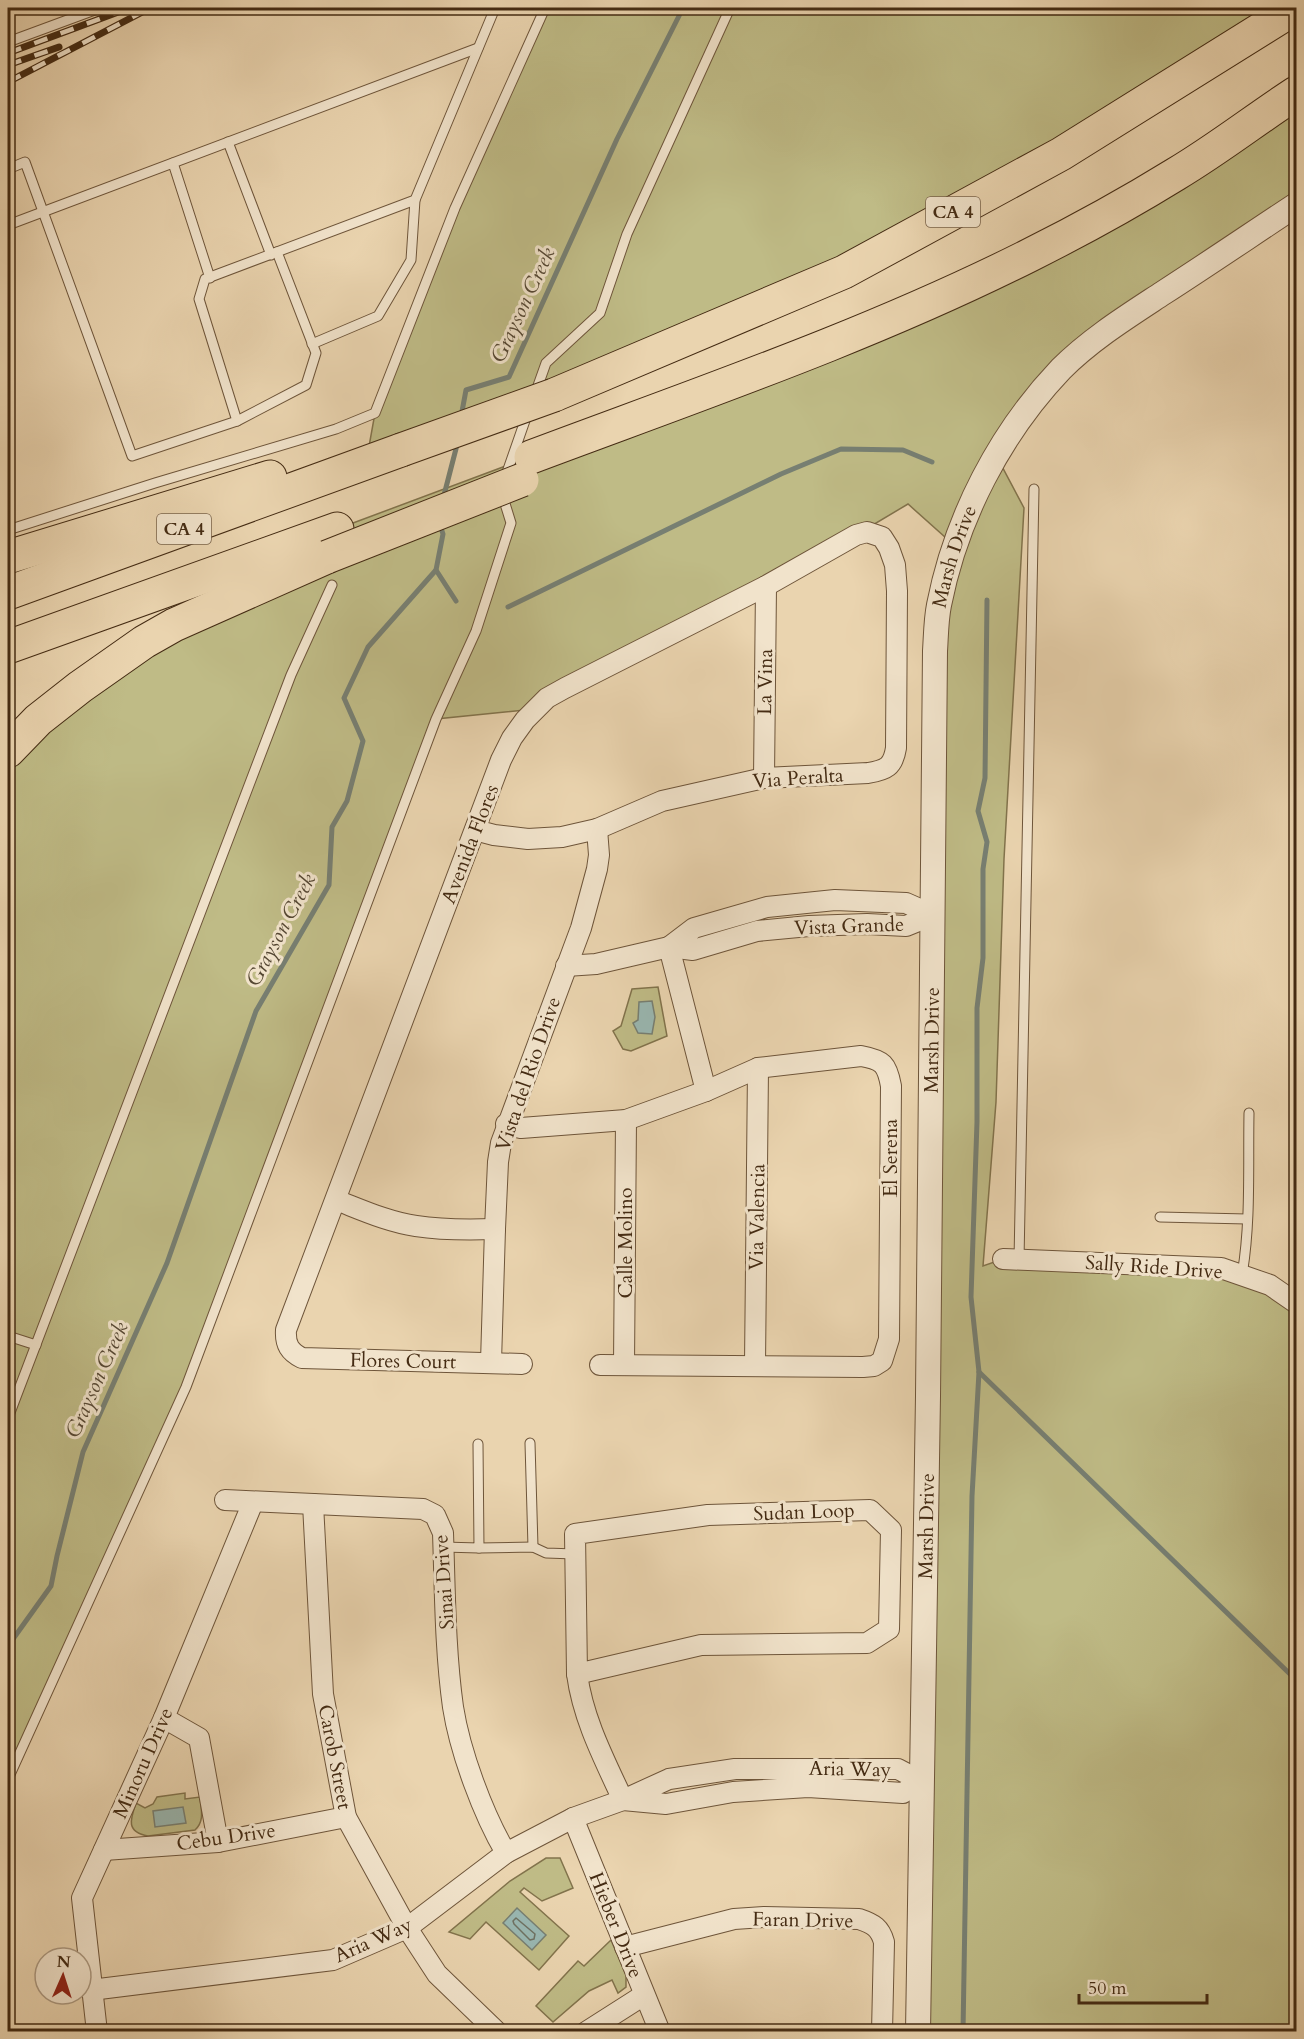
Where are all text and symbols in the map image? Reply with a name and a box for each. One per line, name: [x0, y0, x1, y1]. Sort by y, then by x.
road number: CA 4: [926, 197, 980, 227]
water label: Grayson Creek: [484, 242, 563, 367]
street label: Marsh Drive: [925, 501, 983, 610]
road number: CA 4: [157, 514, 211, 544]
street label: La Vina: [751, 648, 779, 715]
street label: Via Peralta: [752, 761, 845, 795]
street label: Avenida Flores: [435, 781, 505, 907]
water label: Grayson Creek: [239, 868, 323, 992]
street label: Vista Grande: [793, 911, 905, 941]
street label: Marsh Drive: [917, 987, 945, 1093]
street label: Vista del Rio Drive: [489, 993, 567, 1155]
street label: El Serena: [877, 1119, 904, 1197]
street label: Via Valencia: [743, 1163, 771, 1271]
street label: Calle Molino: [612, 1187, 639, 1299]
street label: Sally Ride Drive: [1084, 1249, 1224, 1285]
water label: Grayson Creek: [59, 1317, 136, 1443]
street label: Flores Court: [350, 1347, 457, 1375]
street label: Marsh Drive: [912, 1473, 940, 1579]
street label: Sudan Loop: [753, 1497, 855, 1527]
street label: Sinai Drive: [427, 1534, 461, 1630]
street label: Carob Street: [312, 1702, 359, 1812]
street label: Minoru Drive: [107, 1703, 179, 1823]
street label: Aria Way: [809, 1755, 892, 1783]
street label: Cebu Drive: [175, 1817, 277, 1857]
street label: Hieber Drive: [582, 1868, 650, 1982]
street label: Faran Drive: [752, 1906, 854, 1934]
street label: Aria Way: [330, 1911, 417, 1969]
north arrow: [33, 1946, 93, 2006]
text: N: [56, 1951, 71, 1973]
scale bar: [1079, 1967, 1206, 2005]
text: 50 m: [1088, 1976, 1127, 2001]

